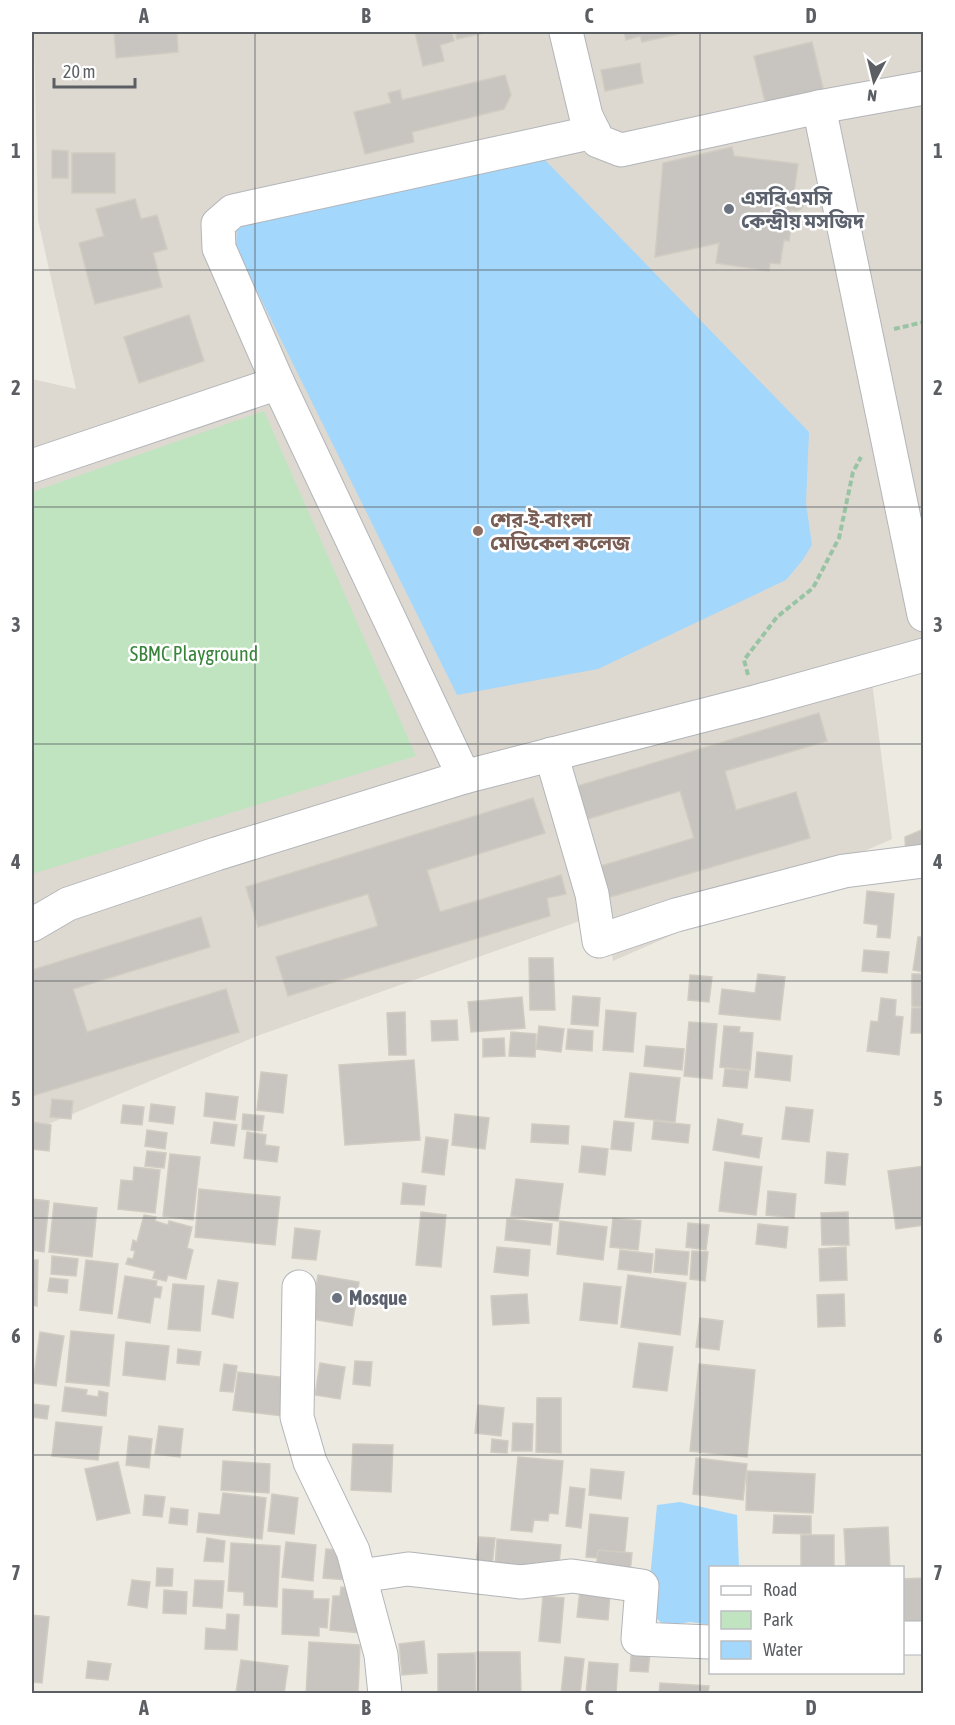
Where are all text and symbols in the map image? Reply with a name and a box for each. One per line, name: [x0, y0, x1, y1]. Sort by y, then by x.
text: A: [138, 4, 149, 27]
text: B: [361, 4, 371, 27]
text: C: [585, 4, 594, 27]
text: D: [805, 4, 817, 27]
scale bar: [54, 51, 135, 89]
north arrow: [844, 51, 904, 111]
text: 20 m: [63, 61, 95, 82]
text: N: [866, 86, 878, 105]
text: 1: [11, 139, 21, 162]
text: 1: [933, 139, 943, 162]
place label: এসবিএমসি কেন্দ্রীয় মসজিদ: [741, 186, 865, 232]
marker: এসবিএমসি কেন্দ্রীয় মসজিদ: [722, 202, 736, 216]
text: 2: [11, 376, 21, 399]
text: 2: [933, 376, 943, 399]
place label: শের-ই-বাংলা মেডিকেল কলেজ: [490, 508, 631, 554]
marker: শের-ই-বাংলা মেডিকেল কলেজ: [471, 524, 485, 538]
text: 3: [11, 613, 21, 636]
text: 3: [933, 613, 943, 636]
park label: SBMC Playground: [130, 642, 258, 665]
text: 4: [10, 850, 21, 873]
text: 4: [932, 850, 943, 873]
text: 5: [11, 1087, 21, 1110]
text: 5: [933, 1087, 943, 1110]
place label: Mosque: [349, 1286, 407, 1309]
marker: Mosque: [330, 1291, 344, 1305]
text: 6: [11, 1324, 21, 1347]
text: 6: [933, 1324, 943, 1347]
text: 7: [11, 1561, 21, 1584]
text: 7: [933, 1561, 943, 1584]
legend: [709, 1566, 904, 1674]
text: Road: [763, 1579, 797, 1600]
text: Park: [763, 1609, 793, 1630]
text: Water: [763, 1639, 803, 1660]
text: A: [138, 1696, 149, 1719]
text: B: [361, 1696, 371, 1719]
text: C: [585, 1696, 594, 1719]
text: D: [805, 1696, 817, 1719]

